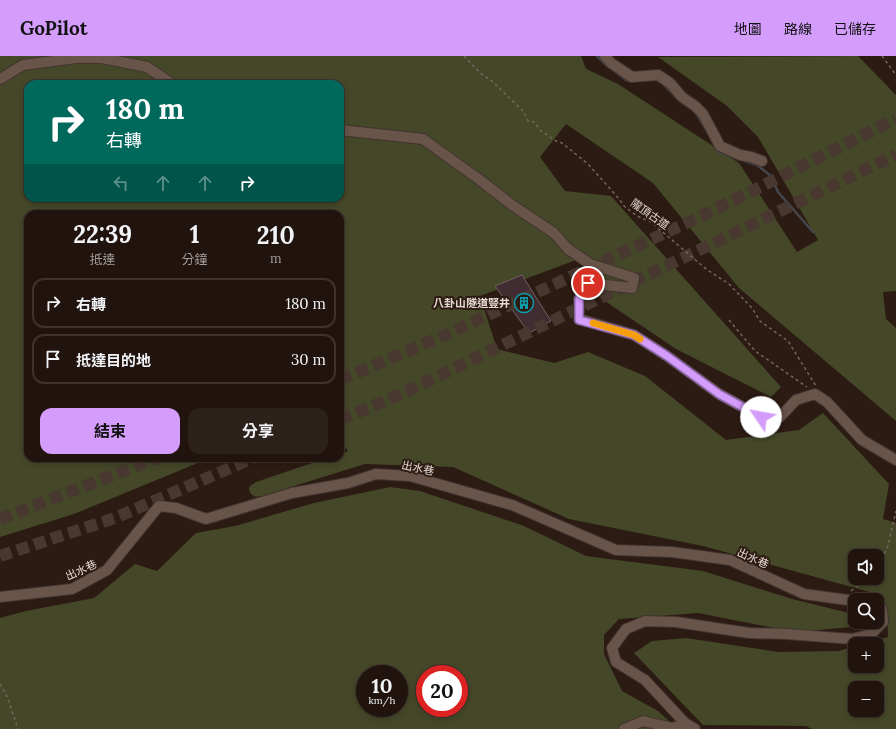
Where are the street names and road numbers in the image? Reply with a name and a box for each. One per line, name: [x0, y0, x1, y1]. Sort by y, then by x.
street label: 隴頂古道: [628, 196, 672, 232]
street label: 出水巷: [400, 458, 436, 478]
street label: 出水巷: [735, 545, 771, 571]
street label: 出水巷: [63, 557, 99, 583]

